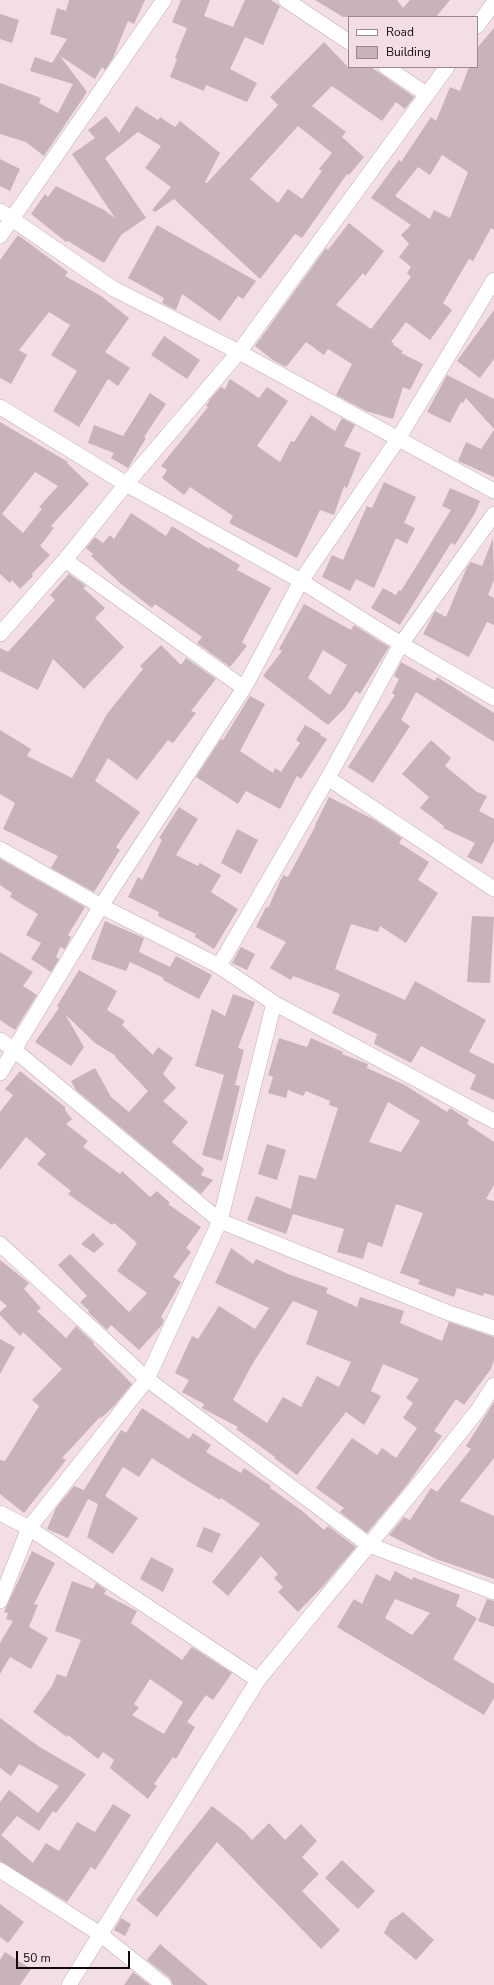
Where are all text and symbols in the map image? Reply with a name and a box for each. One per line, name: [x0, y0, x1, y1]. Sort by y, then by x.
legend: [348, 16, 478, 68]
text: Road: [386, 24, 414, 40]
text: Building: [386, 44, 431, 60]
scale bar: [18, 1943, 132, 1969]
text: 50 m: [23, 1950, 51, 1966]

